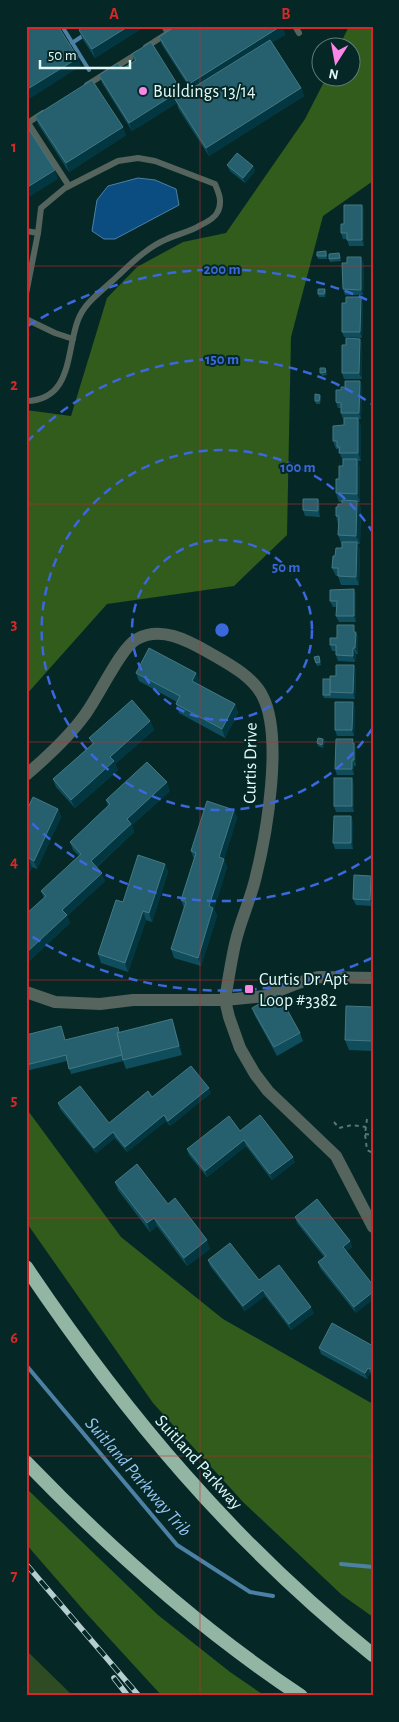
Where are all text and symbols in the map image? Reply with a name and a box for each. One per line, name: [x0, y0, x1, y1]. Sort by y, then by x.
text: A: [109, 6, 119, 22]
text: B: [281, 6, 291, 22]
scale bar: [40, 38, 130, 70]
north arrow: [312, 38, 362, 88]
text: 50 m: [48, 48, 77, 63]
text: N: [328, 66, 340, 82]
place label: Buildings 13/14: [153, 83, 256, 101]
marker: Buildings 13/14: [137, 85, 149, 97]
text: 1: [11, 139, 17, 155]
text: 200 m: [203, 262, 241, 277]
text: 150 m: [205, 352, 239, 367]
text: 2: [10, 377, 18, 393]
text: 100 m: [280, 460, 316, 475]
text: 50 m: [272, 560, 300, 575]
text: 3: [11, 616, 18, 632]
centre of rings: [213, 621, 231, 639]
street label: Curtis Drive: [241, 722, 261, 804]
text: 4: [10, 854, 18, 870]
place label: Curtis Dr Apt Loop #3382: [259, 971, 348, 1010]
marker: Curtis Dr Apt Loop #3382: [243, 983, 255, 995]
text: 5: [11, 1092, 18, 1108]
text: 6: [10, 1330, 18, 1346]
street label: Suitland Parkway: [151, 1412, 246, 1514]
water label: Suitland Parkway Trib: [81, 1414, 194, 1540]
text: 7: [11, 1568, 18, 1584]

